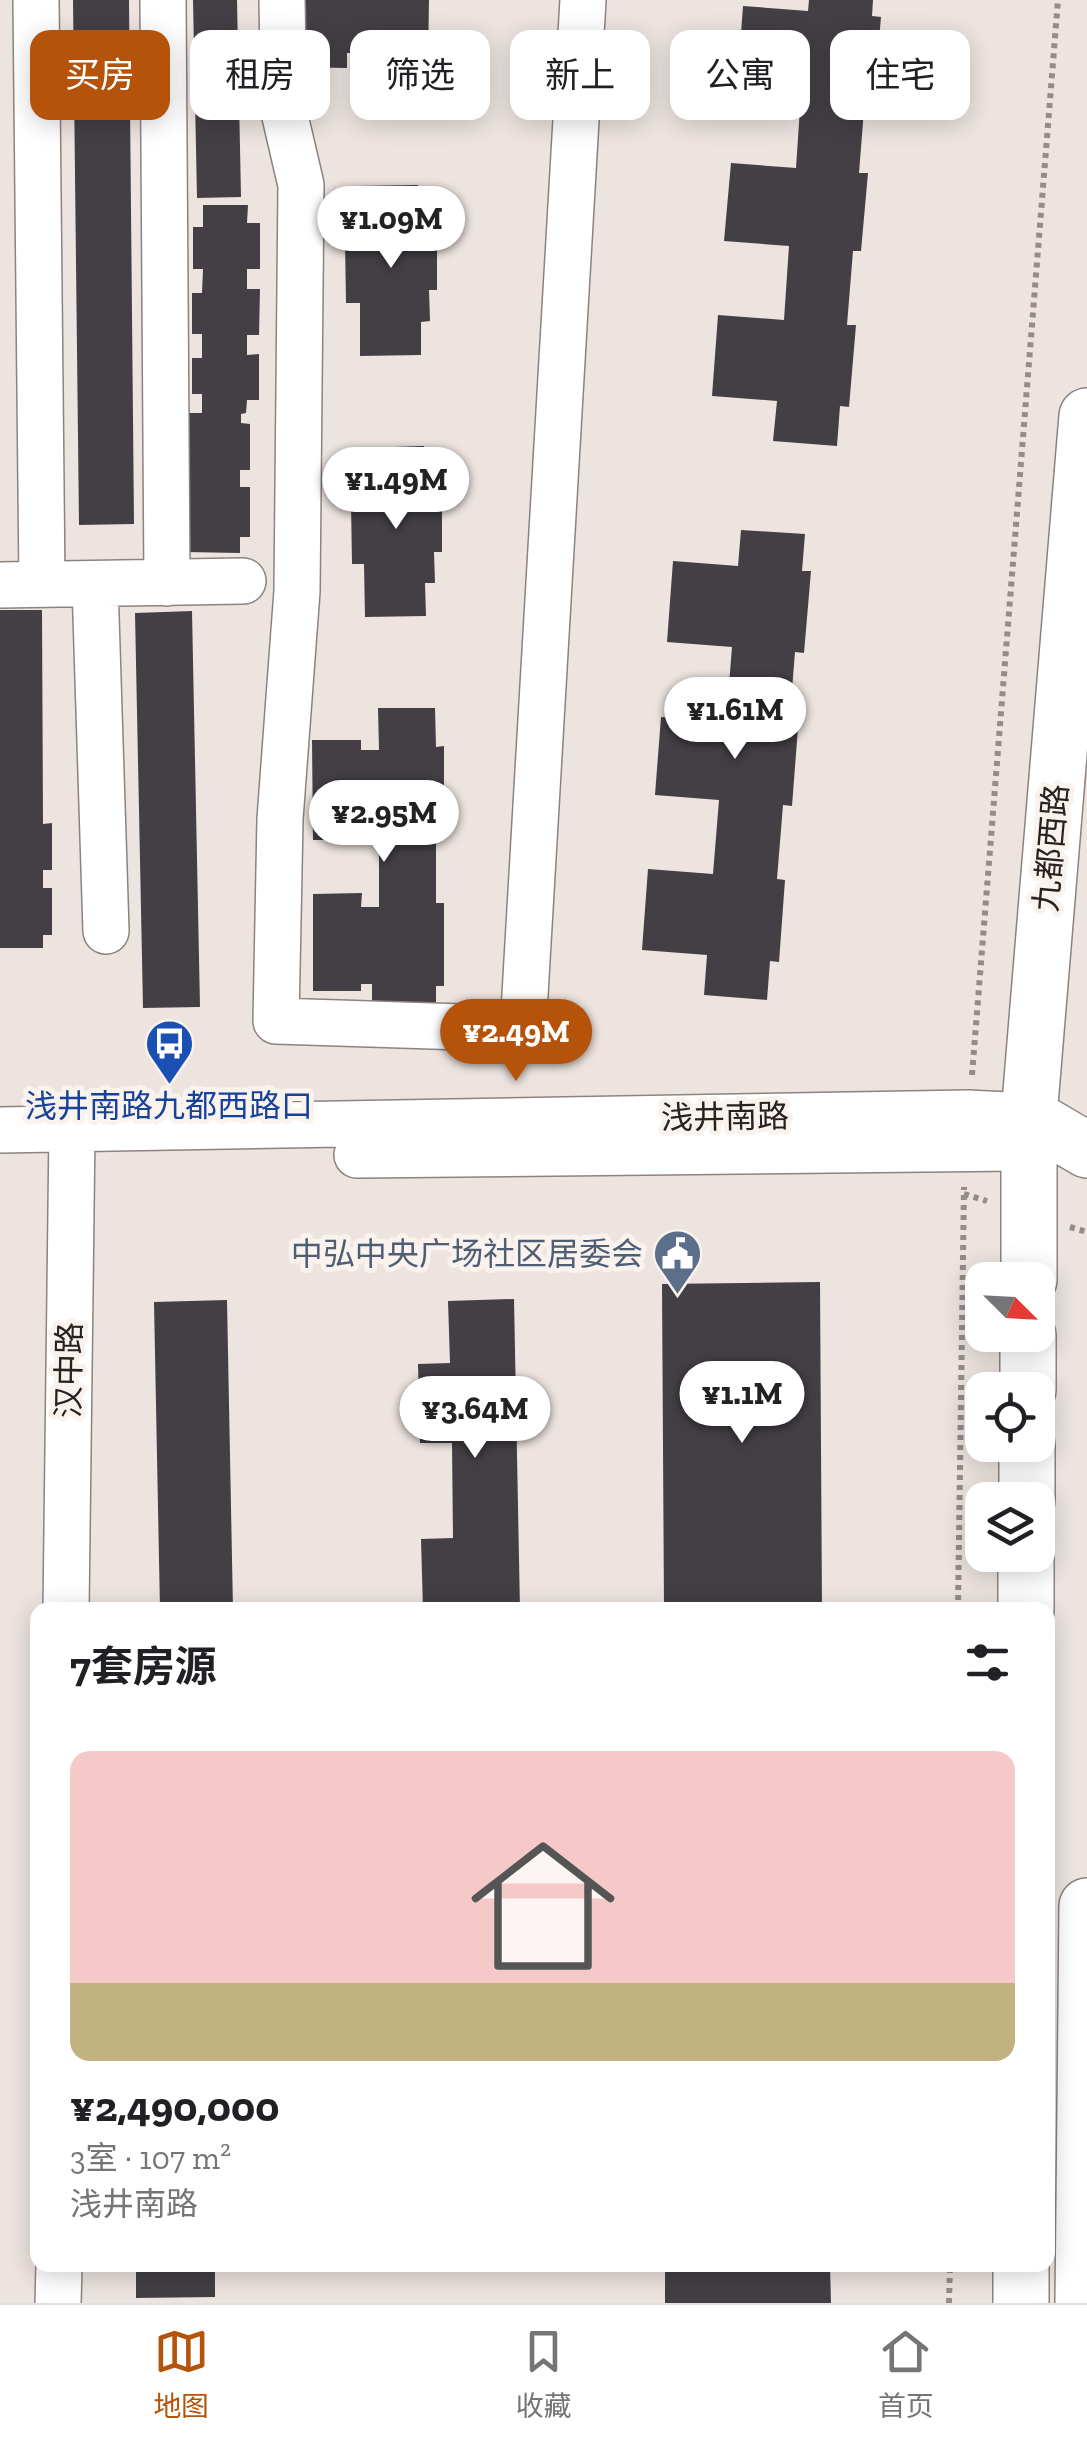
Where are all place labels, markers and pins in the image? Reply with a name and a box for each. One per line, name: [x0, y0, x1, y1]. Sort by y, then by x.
pin: ¥1.09M: [310, 186, 472, 271]
pin: ¥1.49M: [315, 447, 477, 532]
pin: ¥1.61M: [654, 677, 816, 762]
pin: ¥2.95M: [303, 780, 465, 865]
pin: ¥2.49M: [435, 999, 597, 1084]
bus stop icon: 浅井南路九都西路口: [143, 1018, 195, 1086]
place label: 浅井南路九都西路口: [25, 1087, 313, 1125]
public building icon: 中弘中央广场社区居委会: [652, 1228, 704, 1296]
place label: 中弘中央广场社区居委会: [291, 1235, 643, 1273]
pin: ¥1.1M: [672, 1361, 812, 1446]
pin: ¥3.64M: [394, 1376, 556, 1461]

